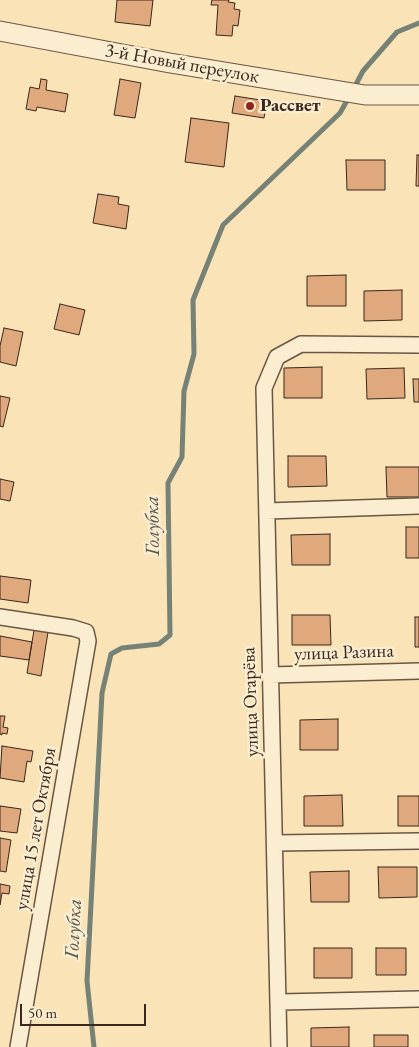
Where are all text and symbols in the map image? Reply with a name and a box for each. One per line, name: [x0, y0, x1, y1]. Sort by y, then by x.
street label: 3-й Новый переулок: [103, 39, 261, 89]
place label: Рассвет: [260, 95, 321, 117]
marker: Рассвет: [244, 100, 256, 112]
water label: Голубка: [140, 496, 166, 556]
street label: улица Разина: [294, 640, 394, 666]
street label: улица Огарёва: [238, 647, 264, 757]
street label: улица 15 лет Октября: [10, 746, 62, 912]
water label: Голубка: [60, 898, 88, 960]
scale bar: [22, 994, 149, 1026]
text: 50 m: [28, 1003, 57, 1022]

